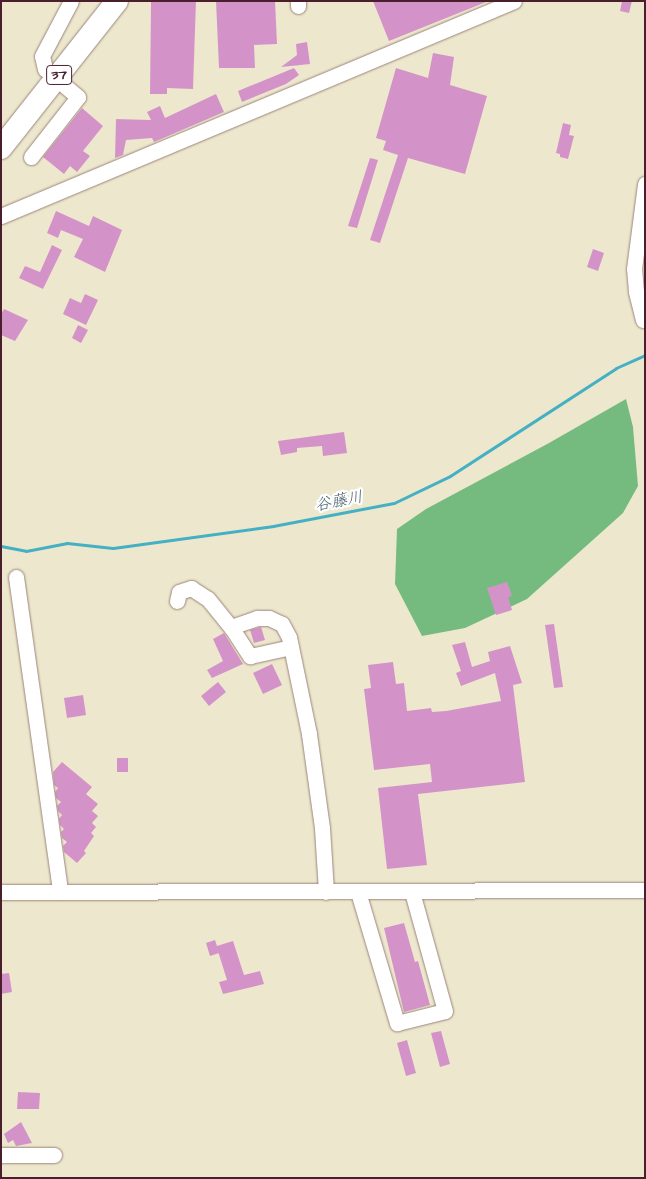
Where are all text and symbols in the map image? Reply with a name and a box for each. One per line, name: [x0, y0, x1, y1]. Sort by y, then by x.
road number: 37: [45, 64, 73, 86]
water label: 谷藤川: [314, 487, 364, 515]

